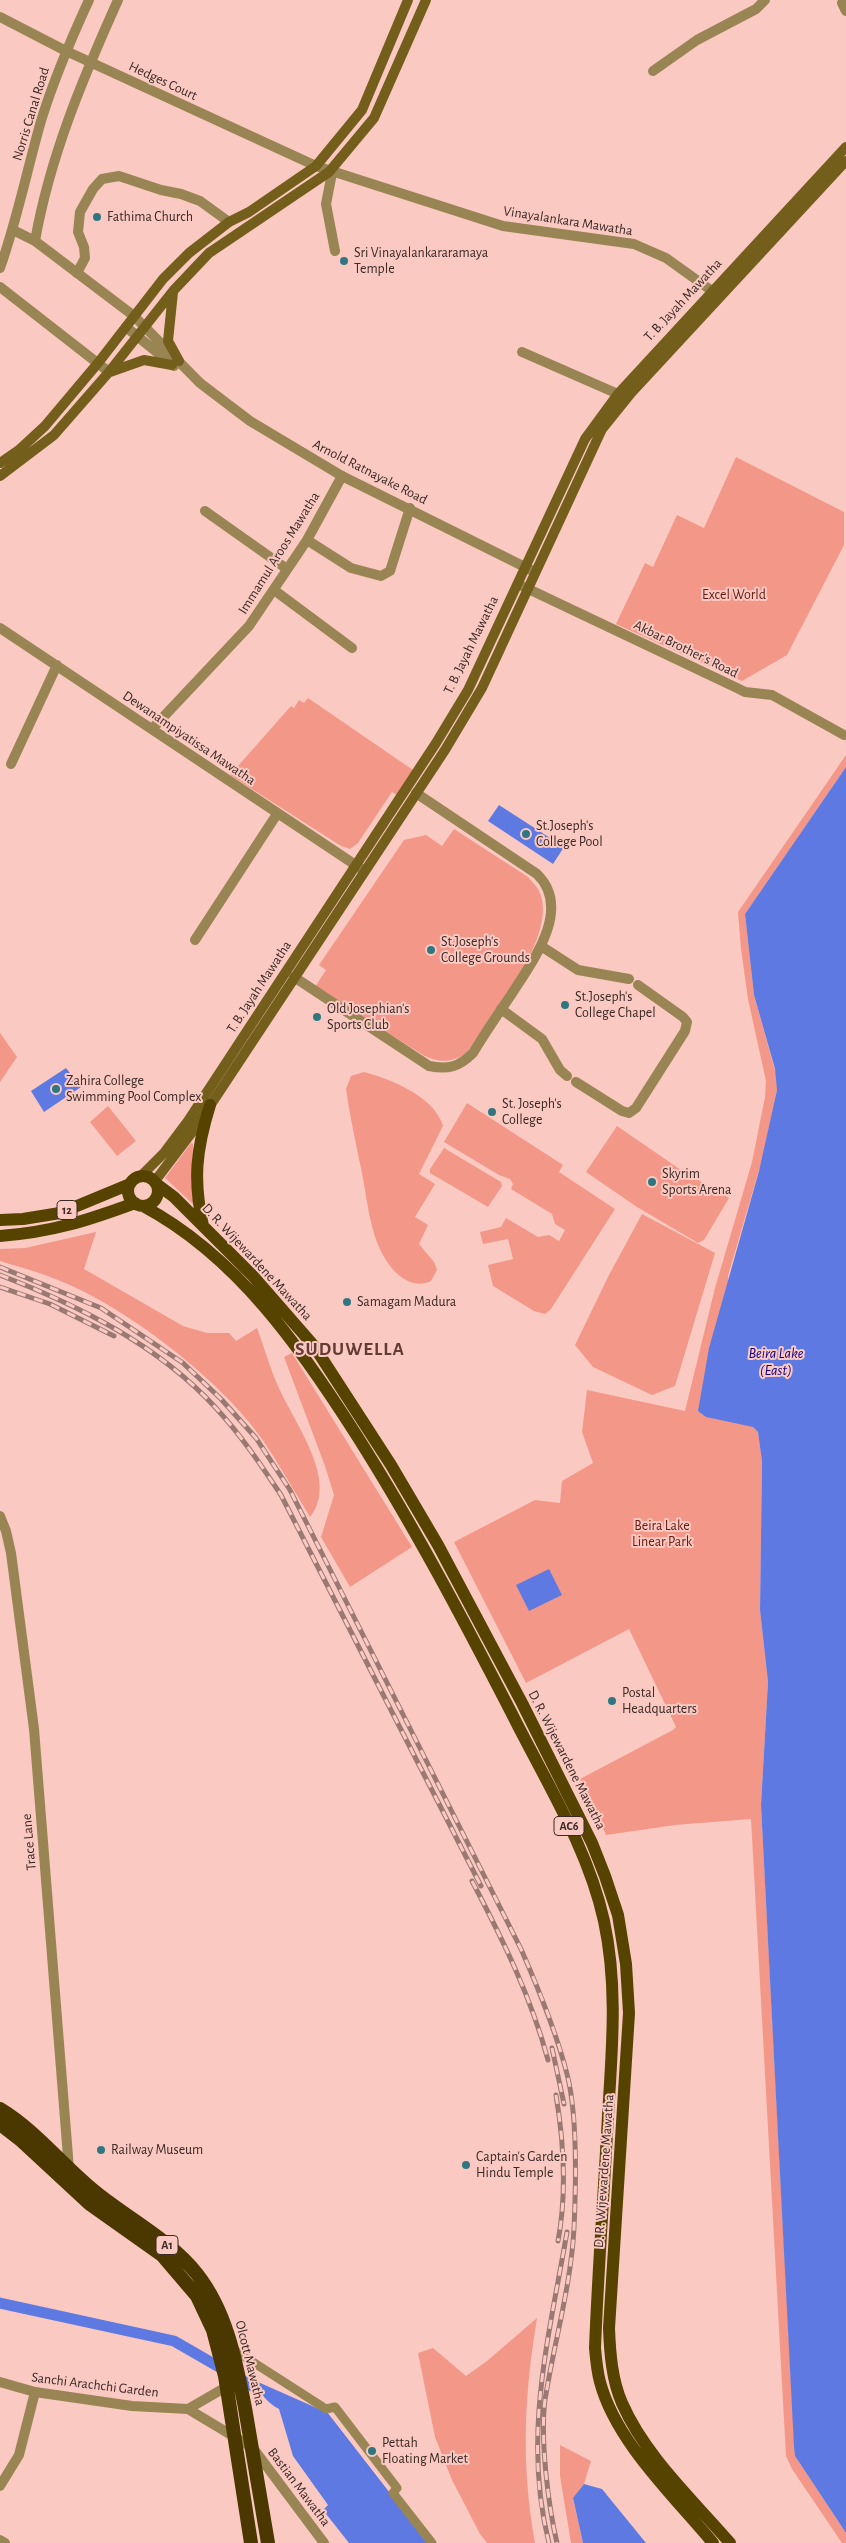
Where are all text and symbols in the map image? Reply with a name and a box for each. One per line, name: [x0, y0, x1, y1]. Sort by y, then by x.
street label: Hedges Court: [126, 58, 200, 104]
street label: Norris Canal Road: [9, 65, 53, 163]
street label: Vinayalankara Mawatha: [502, 202, 634, 240]
place label: Fathima Church: [107, 209, 193, 225]
marker: Fathima Church: [91, 211, 103, 223]
place label: Sri Vinayalankararamaya Temple: [354, 245, 488, 278]
marker: Sri Vinayalankararamaya Temple: [338, 255, 350, 267]
street label: T. B. Jayah Mawatha: [640, 255, 726, 345]
street label: Arnold Ratnayake Road: [310, 436, 430, 508]
street label: Immamul Aroos Mawatha: [234, 489, 324, 617]
park label: Excel World: [702, 587, 766, 603]
street label: T. B. Jayah Mawatha: [440, 593, 502, 697]
street label: Akbar Brother's Road: [631, 616, 741, 682]
street label: Dewanampiyatissa Mawatha: [119, 687, 259, 789]
place label: St.Joseph's College Pool: [536, 818, 603, 850]
marker: St.Joseph's College Pool: [520, 828, 532, 840]
place label: St.Joseph's College Grounds: [441, 934, 530, 966]
street label: T. B. Jayah Mawatha: [223, 938, 295, 1036]
marker: St.Joseph's College Grounds: [425, 944, 437, 956]
place label: St.Joseph's College Chapel: [575, 989, 656, 1022]
marker: St.Joseph's College Chapel: [559, 999, 571, 1011]
place label: Old Josephian's Sports Club: [327, 1001, 409, 1034]
marker: Old Josephian's Sports Club: [311, 1011, 323, 1023]
place label: Zahira College Swimming Pool Complex: [66, 1073, 201, 1106]
marker: Zahira College Swimming Pool Complex: [50, 1083, 62, 1095]
place label: St. Joseph's College: [502, 1096, 562, 1128]
marker: St. Joseph's College: [486, 1106, 498, 1118]
place label: Skyrim Sports Arena: [662, 1166, 732, 1198]
marker: Skyrim Sports Arena: [646, 1176, 658, 1188]
road number: 12: [57, 1200, 77, 1220]
street label: D. R. Wijewardene Mawatha: [198, 1200, 316, 1324]
place label: Samagam Madura: [357, 1294, 456, 1310]
marker: Samagam Madura: [341, 1296, 353, 1308]
district label: SUDUWELLA: [294, 1338, 406, 1360]
water label: Beira Lake (East): [749, 1344, 803, 1379]
park label: Beira Lake Linear Park: [632, 1518, 692, 1550]
place label: Postal Headquarters: [622, 1685, 697, 1718]
street label: D. R. Wijewardene Mawatha: [525, 1688, 609, 1832]
marker: Postal Headquarters: [606, 1695, 618, 1707]
street label: Trace Lane: [18, 1813, 40, 1871]
road number: AC6: [554, 1816, 584, 1835]
street label: D. R. Wijewardene Mawatha: [590, 2094, 618, 2248]
place label: Railway Museum: [111, 2142, 203, 2158]
marker: Railway Museum: [95, 2144, 107, 2156]
place label: Captain's Garden Hindu Temple: [476, 2149, 567, 2182]
marker: Captain's Garden Hindu Temple: [460, 2159, 472, 2171]
road number: A1: [156, 2236, 178, 2254]
street label: Olcott Mawatha: [231, 2319, 269, 2407]
street label: Sanchi Arachchi Garden: [30, 2369, 160, 2401]
place label: Pettah Floating Market: [382, 2435, 468, 2468]
street label: Bastian Mawatha: [264, 2444, 334, 2530]
marker: Pettah Floating Market: [366, 2445, 378, 2457]

